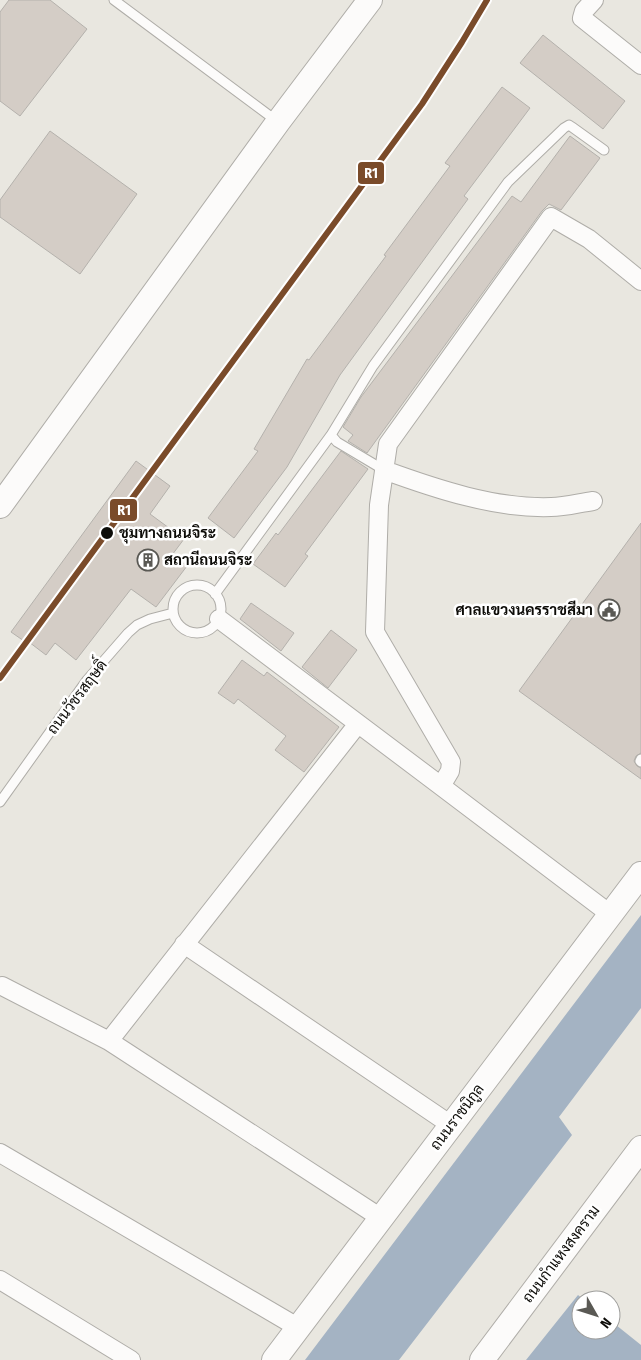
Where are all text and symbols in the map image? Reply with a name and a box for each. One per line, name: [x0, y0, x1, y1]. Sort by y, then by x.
line badge: R1: [357, 161, 385, 185]
text: R1: [364, 165, 378, 182]
line badge: R1: [109, 498, 138, 522]
text: R1: [117, 502, 131, 519]
place label: ชุมทางถนนจิระ: [119, 524, 216, 544]
marker: ชุมทางถนนจิระ: [99, 525, 115, 541]
building icon: สถานีถนนจิระ: [136, 548, 160, 572]
place label: สถานีถนนจิระ: [164, 550, 252, 569]
public building icon: ศาลแขวงนครราชสีมา: [597, 598, 621, 622]
place label: ศาลแขวงนครราชสีมา: [455, 600, 593, 619]
street label: ถนนวัชรสฤษดิ์: [38, 653, 111, 738]
street label: ถนนราชนิกูล: [426, 1080, 489, 1154]
street label: ถนนกำแหงสงคราม: [519, 1202, 603, 1306]
north arrow: [571, 1290, 621, 1340]
text: N: [596, 1314, 615, 1331]

